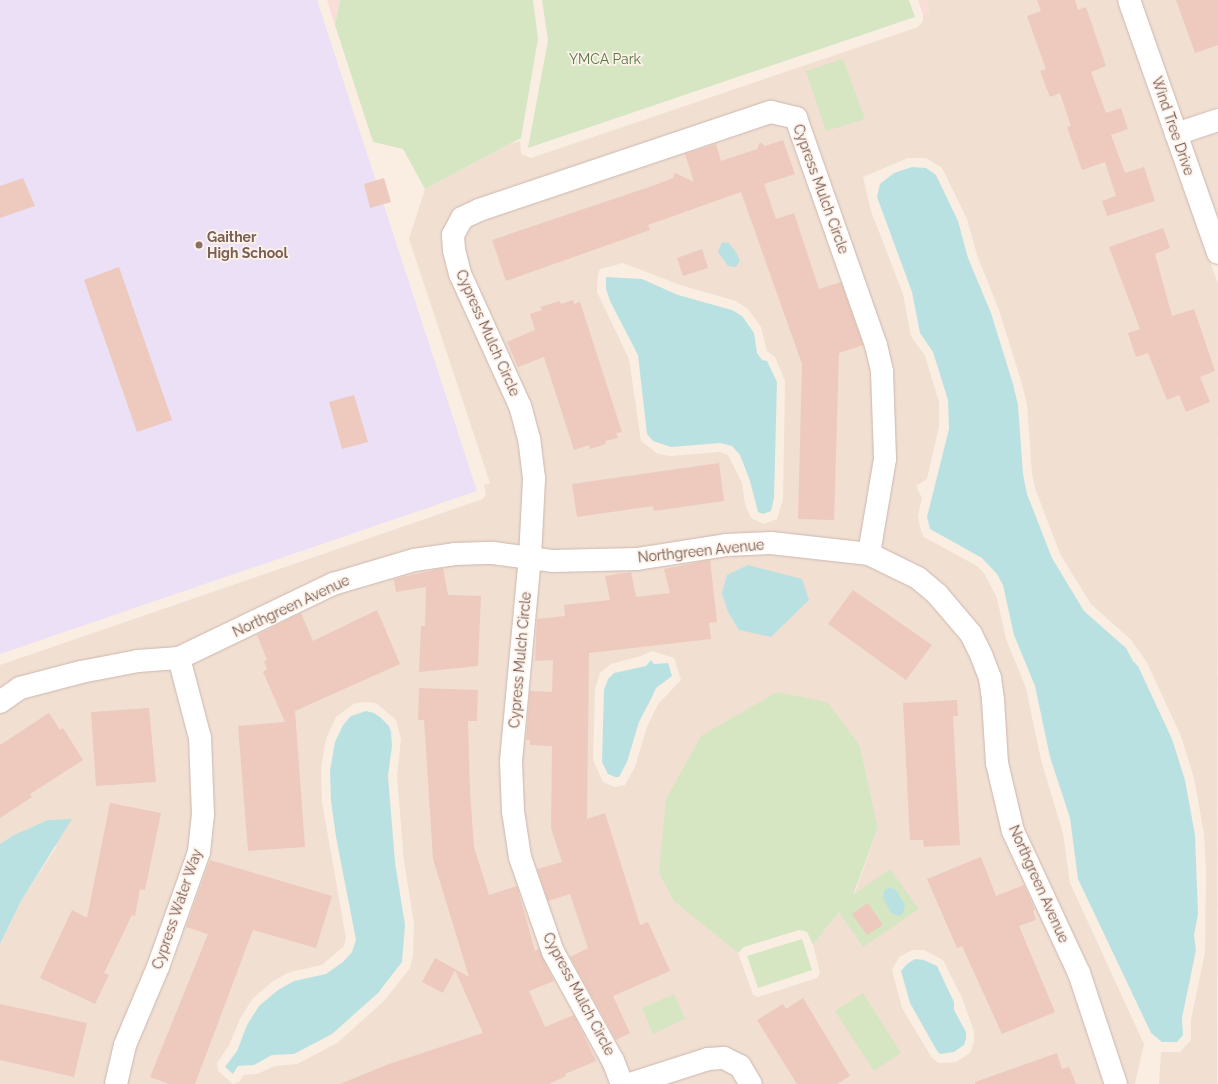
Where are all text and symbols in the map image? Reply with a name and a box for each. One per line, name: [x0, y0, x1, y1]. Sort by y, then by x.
park label: YMCA Park: [569, 51, 641, 67]
street label: Wind Tree Drive: [1148, 74, 1198, 178]
street label: Cypress Mulch Circle: [790, 122, 852, 256]
place label: Gaither High School: [207, 229, 288, 262]
marker: Gaither High School: [194, 240, 204, 250]
street label: Cypress Mulch Circle: [453, 267, 523, 399]
street label: Northgreen Avenue: [637, 536, 765, 566]
street label: Northgreen Avenue: [230, 571, 352, 641]
street label: Cypress Mulch Circle: [506, 591, 534, 729]
street label: Northgreen Avenue: [1005, 822, 1073, 946]
street label: Cypress Water Way: [148, 846, 206, 972]
street label: Cypress Mulch Circle: [539, 930, 619, 1058]

